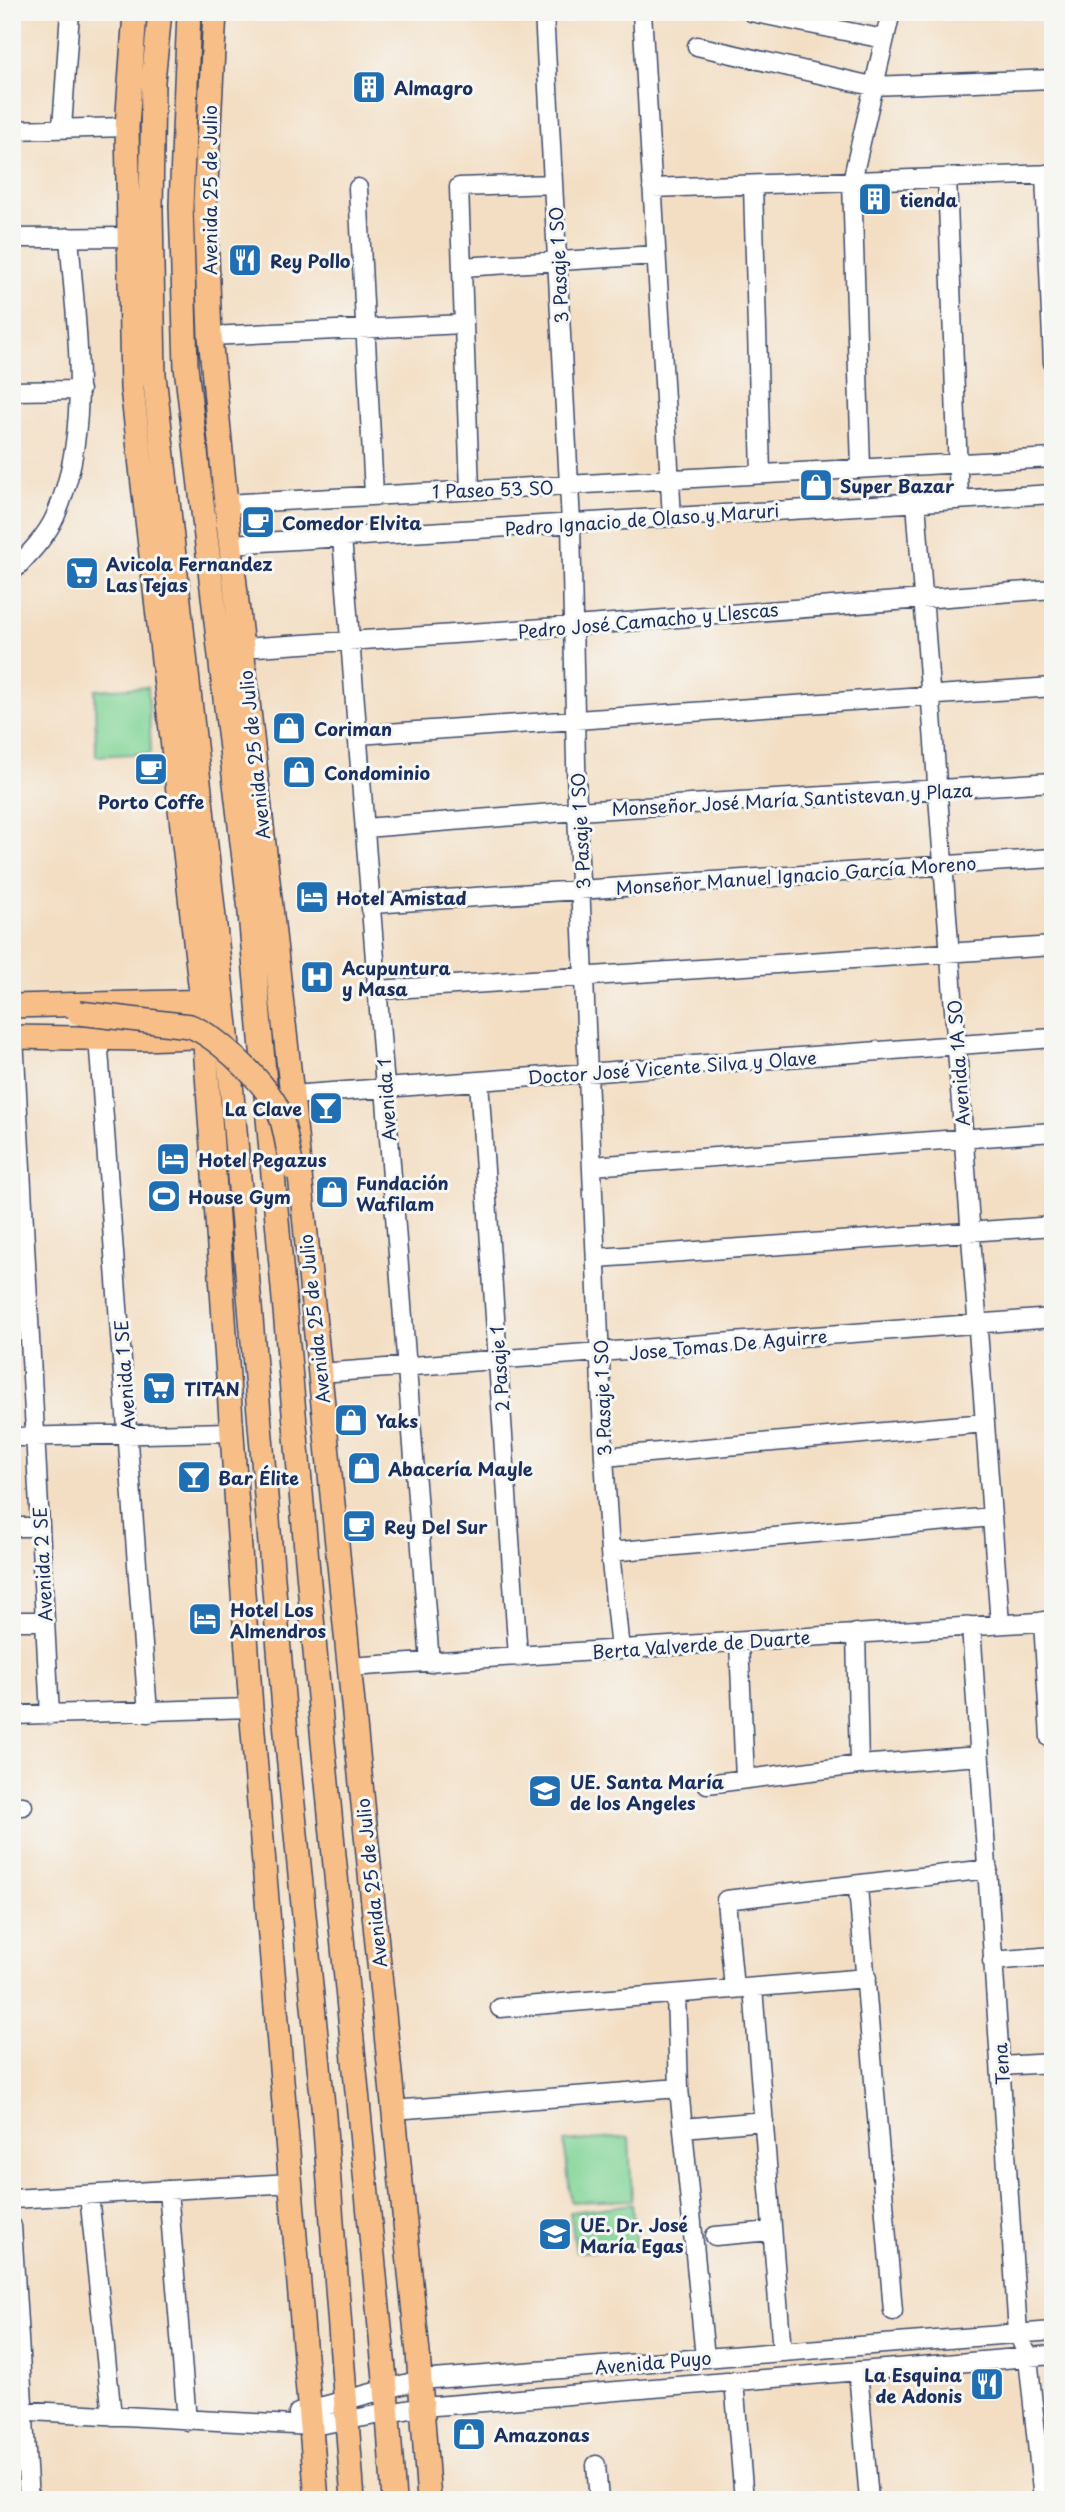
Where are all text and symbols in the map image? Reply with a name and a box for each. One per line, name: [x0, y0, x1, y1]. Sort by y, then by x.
building icon: Almagro: [350, 68, 388, 106]
place label: Almagro: [394, 74, 473, 101]
street label: Avenida 25 de Julio: [196, 105, 223, 275]
building icon: tienda: [856, 180, 894, 218]
place label: tienda: [900, 186, 958, 213]
street label: 3 Pasaje 1 SO: [541, 206, 575, 324]
restaurant icon: Rey Pollo: [226, 241, 264, 279]
place label: Rey Pollo: [270, 247, 351, 274]
shop icon: Super Bazar: [797, 466, 835, 504]
place label: Super Bazar: [840, 472, 955, 499]
street label: 1 Paseo 53 SO: [432, 473, 554, 505]
street label: Pedro Ignacio de Olaso y Maruri: [504, 496, 780, 542]
cafe icon: Comedor Elvita: [239, 503, 277, 541]
place label: Comedor Elvita: [282, 509, 422, 536]
place label: Avicola Fernandez Las Tejas: [106, 550, 273, 598]
supermarket icon: Avicola Fernandez Las Tejas: [63, 554, 101, 592]
street label: Pedro José Camacho y Llescas: [517, 595, 779, 645]
street label: Avenida 25 de Julio: [232, 669, 276, 841]
shop icon: Coriman: [270, 709, 308, 747]
place label: Coriman: [314, 715, 392, 742]
cafe icon: Porto Coffe: [132, 750, 170, 788]
shop icon: Condominio: [280, 753, 318, 791]
place label: Condominio: [324, 759, 431, 786]
street label: 3 Pasaje 1 SO: [563, 772, 597, 890]
street label: Monseñor José María Santistevan y Plaza: [611, 776, 974, 822]
place label: Porto Coffe: [98, 788, 204, 815]
street label: Monseñor Manuel Ignacio García Moreno: [615, 849, 977, 901]
hotel icon: Hotel Amistad: [293, 878, 331, 916]
place label: Hotel Amistad: [336, 884, 467, 911]
place label: Acupuntura y Masa: [341, 954, 451, 1002]
hospital icon: Acupuntura y Masa: [298, 958, 336, 996]
street label: Avenida 1A SO: [940, 999, 976, 1127]
street label: Doctor José Vicente Silva y Olave: [527, 1043, 817, 1091]
street label: Avenida 1: [370, 1058, 402, 1142]
bar icon: La Clave: [307, 1089, 345, 1127]
place label: La Clave: [225, 1095, 302, 1122]
hotel icon: Hotel Pegazus: [154, 1140, 192, 1178]
place label: Hotel Pegazus: [198, 1146, 327, 1173]
place label: Fundación Wafilam: [356, 1169, 449, 1217]
shop icon: Fundación Wafilam: [313, 1173, 351, 1211]
sports icon: House Gym: [145, 1177, 183, 1215]
place label: House Gym: [188, 1183, 291, 1210]
street label: Avenida 25 de Julio: [292, 1233, 336, 1405]
street label: Avenida 1 SE: [107, 1319, 141, 1431]
street label: Jose Tomas De Aguirre: [628, 1322, 828, 1366]
street label: 2 Pasaje 1: [483, 1325, 515, 1413]
street label: 3 Pasaje 1 SO: [586, 1339, 618, 1457]
supermarket icon: TITAN: [140, 1369, 178, 1407]
place label: TITAN: [184, 1375, 240, 1402]
shop icon: Yaks: [332, 1401, 370, 1439]
place label: Yaks: [376, 1407, 418, 1434]
shop icon: Abacería Mayle: [345, 1449, 383, 1487]
place label: Abacería Mayle: [387, 1455, 533, 1482]
bar icon: Bar Élite: [175, 1458, 213, 1496]
place label: Bar Élite: [218, 1464, 299, 1491]
street label: Avenida 2 SE: [26, 1506, 58, 1622]
cafe icon: Rey Del Sur: [340, 1507, 378, 1545]
place label: Rey Del Sur: [384, 1513, 488, 1540]
place label: Hotel Los Almendros: [230, 1596, 326, 1644]
hotel icon: Hotel Los Almendros: [186, 1600, 224, 1638]
street label: Berta Valverde de Duarte: [591, 1623, 811, 1665]
place label: UE. Santa María de los Angeles: [570, 1768, 724, 1816]
school or university icon: UE. Santa María de los Angeles: [526, 1772, 564, 1810]
street label: Avenida 25 de Julio: [349, 1797, 393, 1969]
street label: Tena: [986, 2041, 1016, 2086]
place label: UE. Dr. José María Egas: [580, 2211, 688, 2259]
school or university icon: UE. Dr. José María Egas: [536, 2215, 574, 2253]
street label: Avenida Puyo: [593, 2343, 713, 2381]
place label: La Esquina de Adonis: [864, 2361, 962, 2409]
restaurant icon: La Esquina de Adonis: [968, 2365, 1006, 2403]
shop icon: Amazonas: [450, 2415, 488, 2453]
place label: Amazonas: [494, 2421, 590, 2448]

